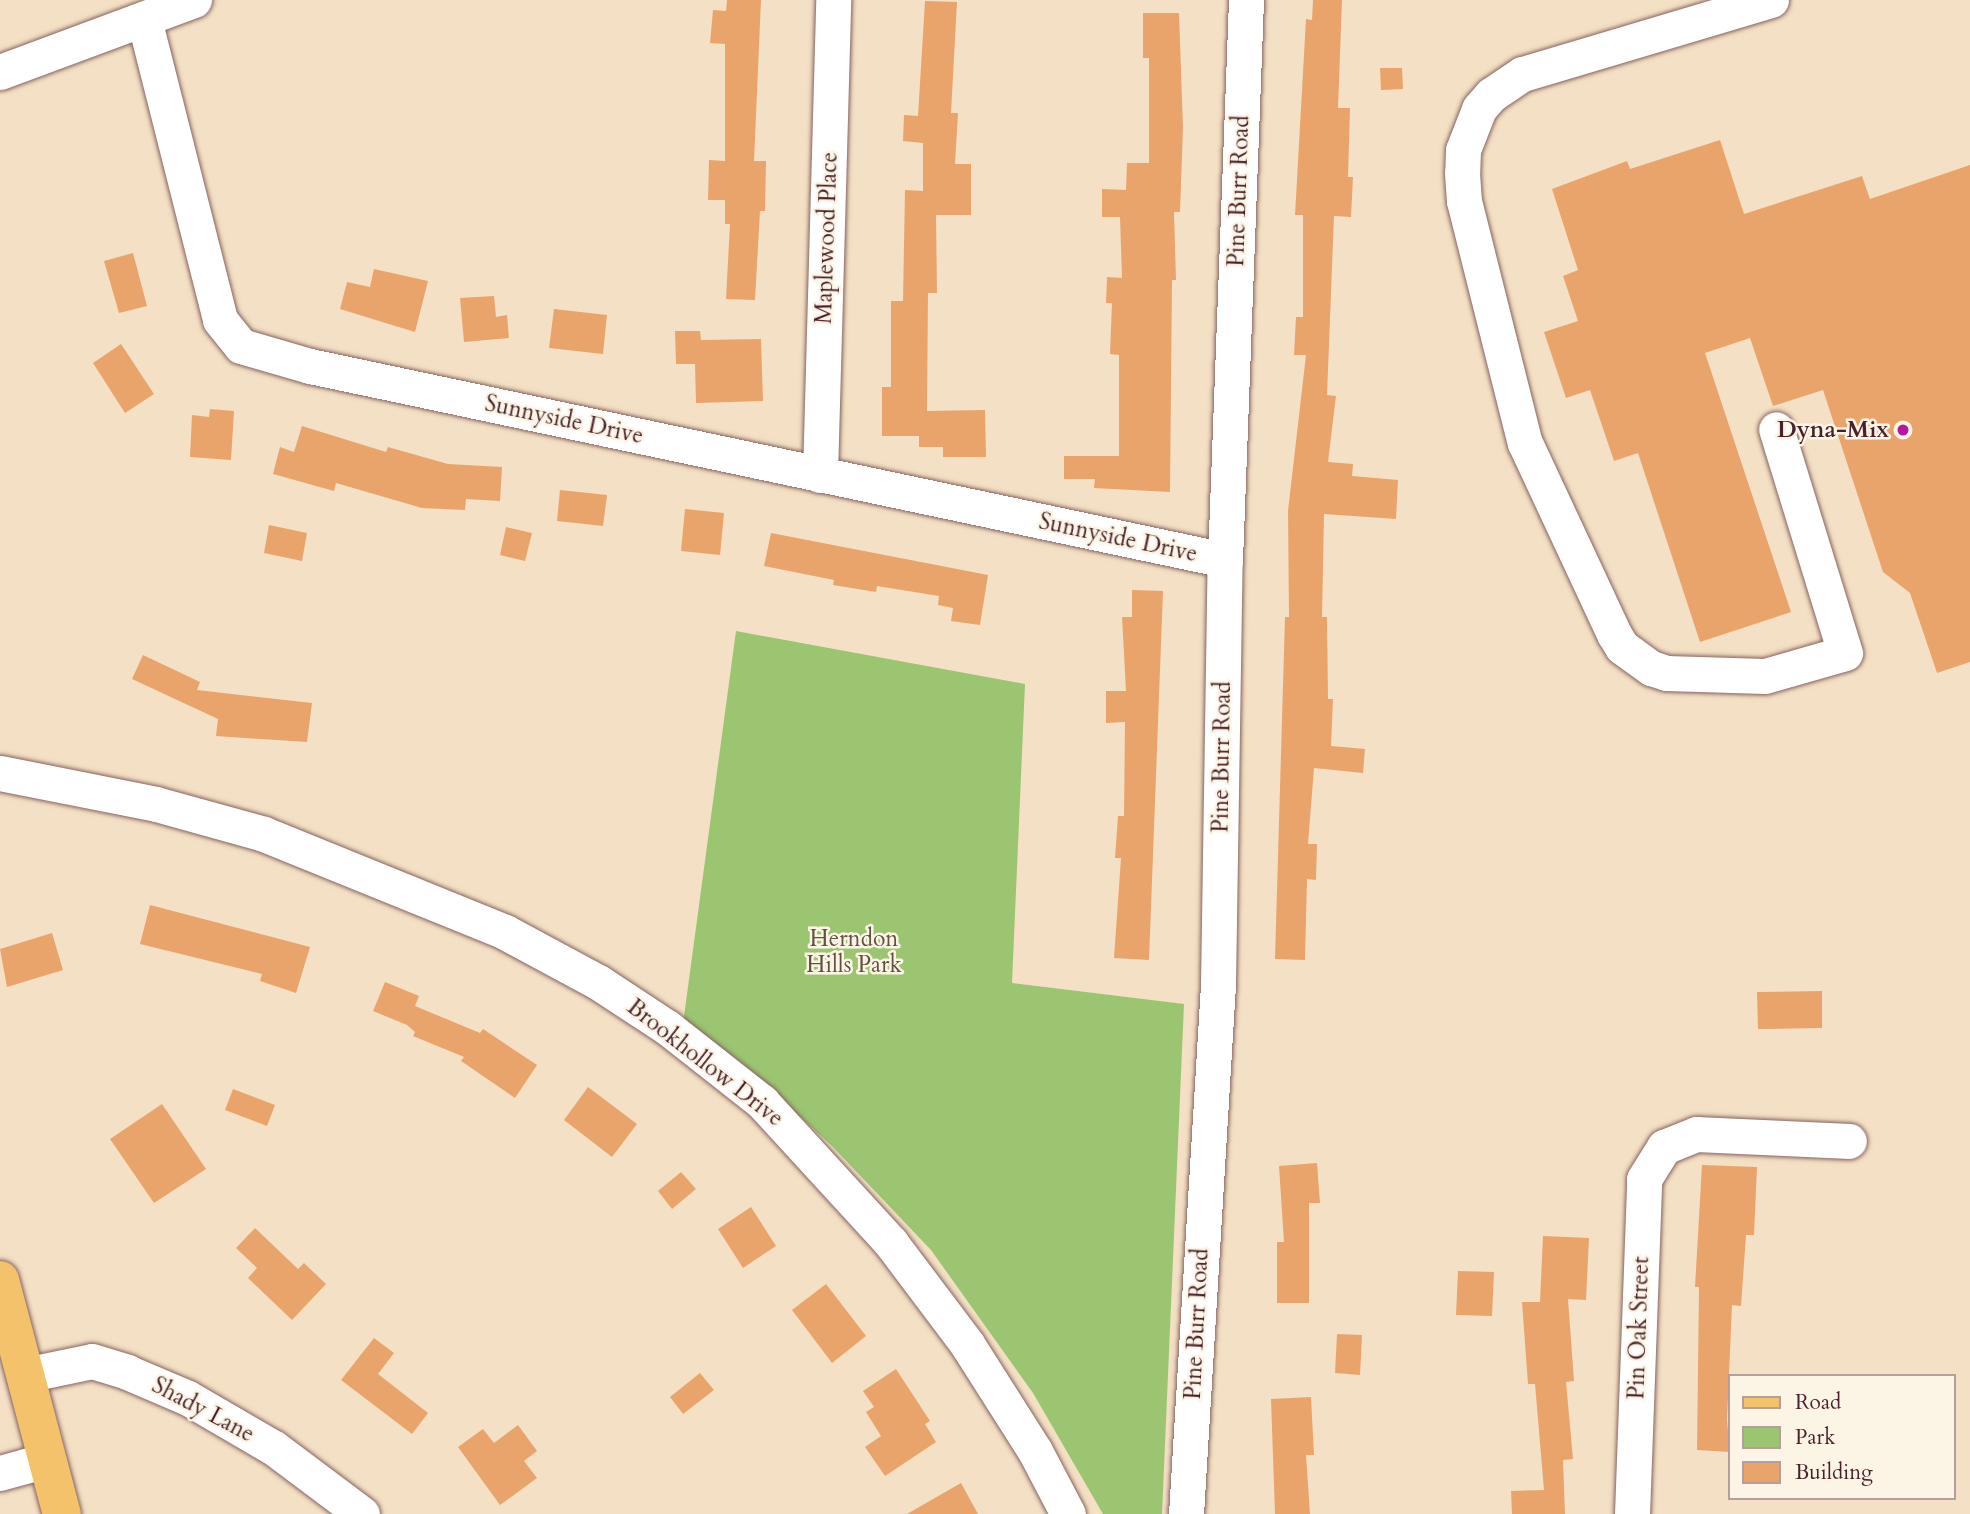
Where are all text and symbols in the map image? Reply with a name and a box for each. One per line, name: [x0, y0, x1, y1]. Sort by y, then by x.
street label: Pine Burr Road: [1223, 115, 1255, 267]
street label: Maplewood Place: [810, 151, 844, 325]
street label: Sunnyside Drive: [482, 390, 646, 450]
place label: Dyna-Mix: [1777, 416, 1889, 444]
marker: Dyna-Mix: [1895, 422, 1911, 438]
street label: Sunnyside Drive: [1036, 508, 1200, 568]
street label: Pine Burr Road: [1207, 681, 1237, 833]
park label: Herndon Hills Park: [806, 925, 902, 979]
street label: Brookhollow Drive: [621, 993, 789, 1133]
street label: Pine Burr Road: [1179, 1248, 1215, 1400]
street label: Pin Oak Street: [1623, 1256, 1655, 1400]
street label: Shady Lane: [147, 1372, 259, 1448]
legend: [1728, 1374, 1956, 1500]
text: Road: [1795, 1388, 1841, 1417]
text: Park: [1795, 1423, 1835, 1452]
text: Building: [1795, 1458, 1873, 1487]

